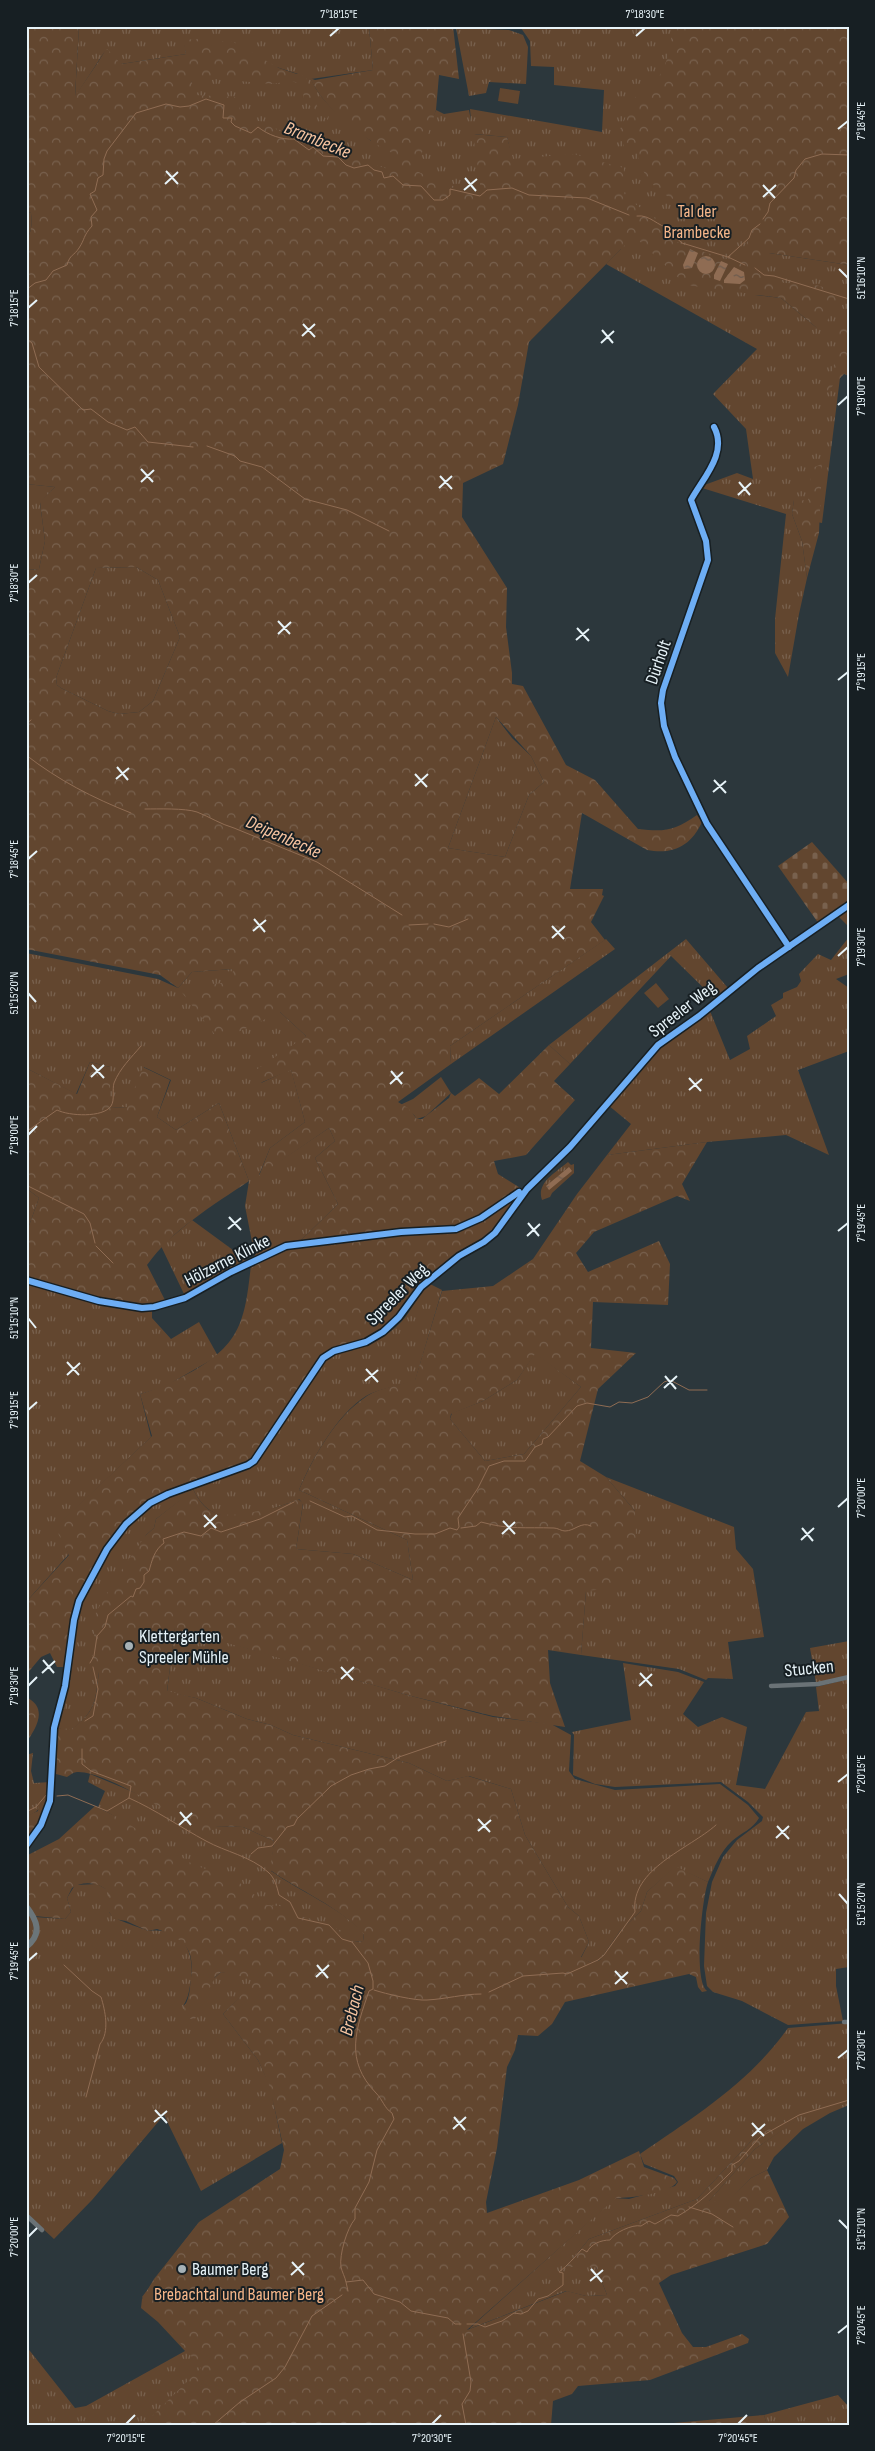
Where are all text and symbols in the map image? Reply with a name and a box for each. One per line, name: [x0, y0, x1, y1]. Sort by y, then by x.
text: 7°18'15"E: [320, 7, 358, 22]
text: 7°18'30"E: [626, 7, 665, 22]
text: 7°18'45"E: [854, 102, 869, 140]
water label: Brambecke: [281, 117, 355, 164]
park label: Tal der Brambecke: [663, 201, 731, 243]
text: 51°16'10"N: [854, 257, 869, 299]
text: 7°18'15"E: [7, 289, 22, 327]
text: 7°19'00"E: [854, 376, 869, 416]
text: 7°18'30"E: [7, 563, 22, 602]
street label: Dürholt: [641, 637, 676, 687]
text: 7°19'15"E: [854, 653, 869, 691]
water label: Deipenbecke: [242, 811, 325, 864]
text: 7°18'45"E: [7, 840, 22, 878]
text: 7°19'30"E: [854, 927, 869, 967]
text: 51°15'20"N: [7, 972, 22, 1014]
street label: Spreeler Weg: [645, 977, 720, 1042]
text: 7°19'00"E: [7, 1115, 22, 1155]
text: 7°19'45"E: [854, 1204, 869, 1242]
street label: Hölzerne Klinke: [181, 1230, 274, 1291]
street label: Spreeler Weg: [362, 1259, 433, 1330]
text: 51°15'10"N: [7, 1297, 22, 1339]
text: 7°19'15"E: [7, 1391, 22, 1429]
text: 7°20'00"E: [854, 1478, 869, 1518]
place label: Klettergarten Spreeler Mühle: [139, 1626, 229, 1668]
marker: Klettergarten Spreeler Mühle: [123, 1640, 135, 1652]
street label: Stucken: [783, 1655, 835, 1682]
text: 7°19'30"E: [7, 1666, 22, 1706]
text: 7°20'15"E: [854, 1755, 869, 1793]
text: 51°15'20"N: [854, 1883, 869, 1925]
text: 7°19'45"E: [7, 1942, 22, 1980]
water label: Brebach: [335, 1983, 370, 2038]
text: 7°20'30"E: [854, 2030, 869, 2070]
text: 51°15'10"N: [854, 2208, 869, 2250]
text: 7°20'00"E: [7, 2217, 22, 2257]
place label: Baumer Berg: [192, 2259, 268, 2280]
marker: Baumer Berg: [176, 2263, 188, 2275]
park label: Brebachtal und Baumer Berg: [154, 2284, 324, 2305]
text: 7°20'45"E: [854, 2305, 869, 2345]
text: 7°20'15"E: [107, 2431, 145, 2446]
text: 7°20'30"E: [412, 2431, 452, 2446]
text: 7°20'45"E: [718, 2431, 758, 2446]

